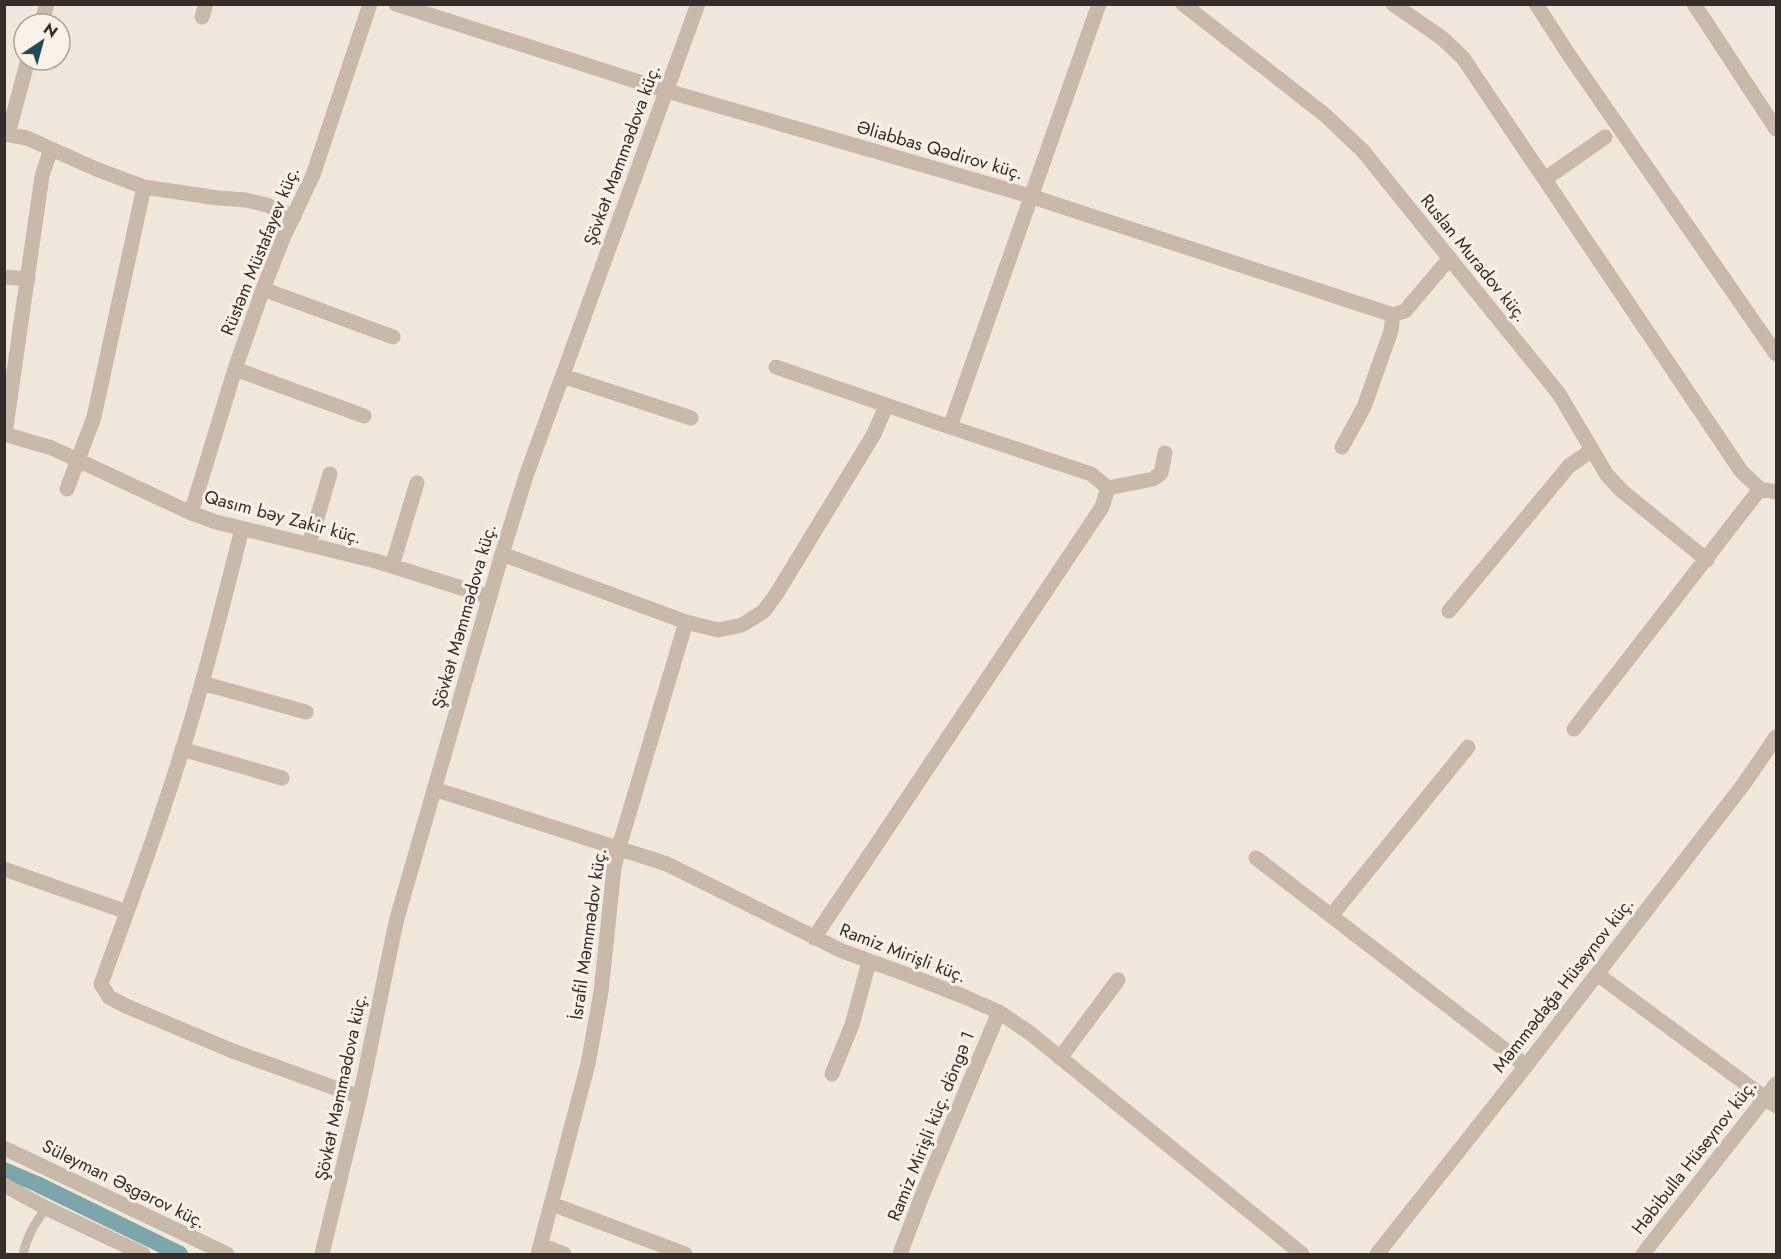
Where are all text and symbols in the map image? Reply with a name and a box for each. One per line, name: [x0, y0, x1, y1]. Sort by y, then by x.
north arrow: [12, 12, 72, 72]
text: N: [39, 17, 62, 43]
street label: Şövkət Məmmədova küç.: [577, 61, 667, 249]
street label: Əliabbas Qədirov küç.: [854, 114, 1026, 186]
street label: Rüstəm Müstafayev küç.: [214, 163, 306, 339]
street label: Ruslan Muradov küç.: [1414, 188, 1534, 328]
street label: Qasım bəy Zakir küç.: [201, 483, 365, 551]
street label: Şövkət Məmmədova küç.: [425, 521, 503, 711]
street label: İsrafil Məmmədov küç.: [563, 847, 613, 1021]
street label: Məmmədağa Hüseynov küç.: [1486, 892, 1640, 1078]
street label: Ramiz Mirişli küç.: [836, 917, 970, 989]
street label: Şövkət Məmmədova küç.: [308, 991, 374, 1183]
street label: Ramiz Mirişli küç. döngə 1: [881, 1027, 981, 1225]
street label: Həbibulla Hüseynov küç.: [1625, 1074, 1763, 1240]
street label: Süleyman Əsgərov küç.: [38, 1133, 210, 1235]

